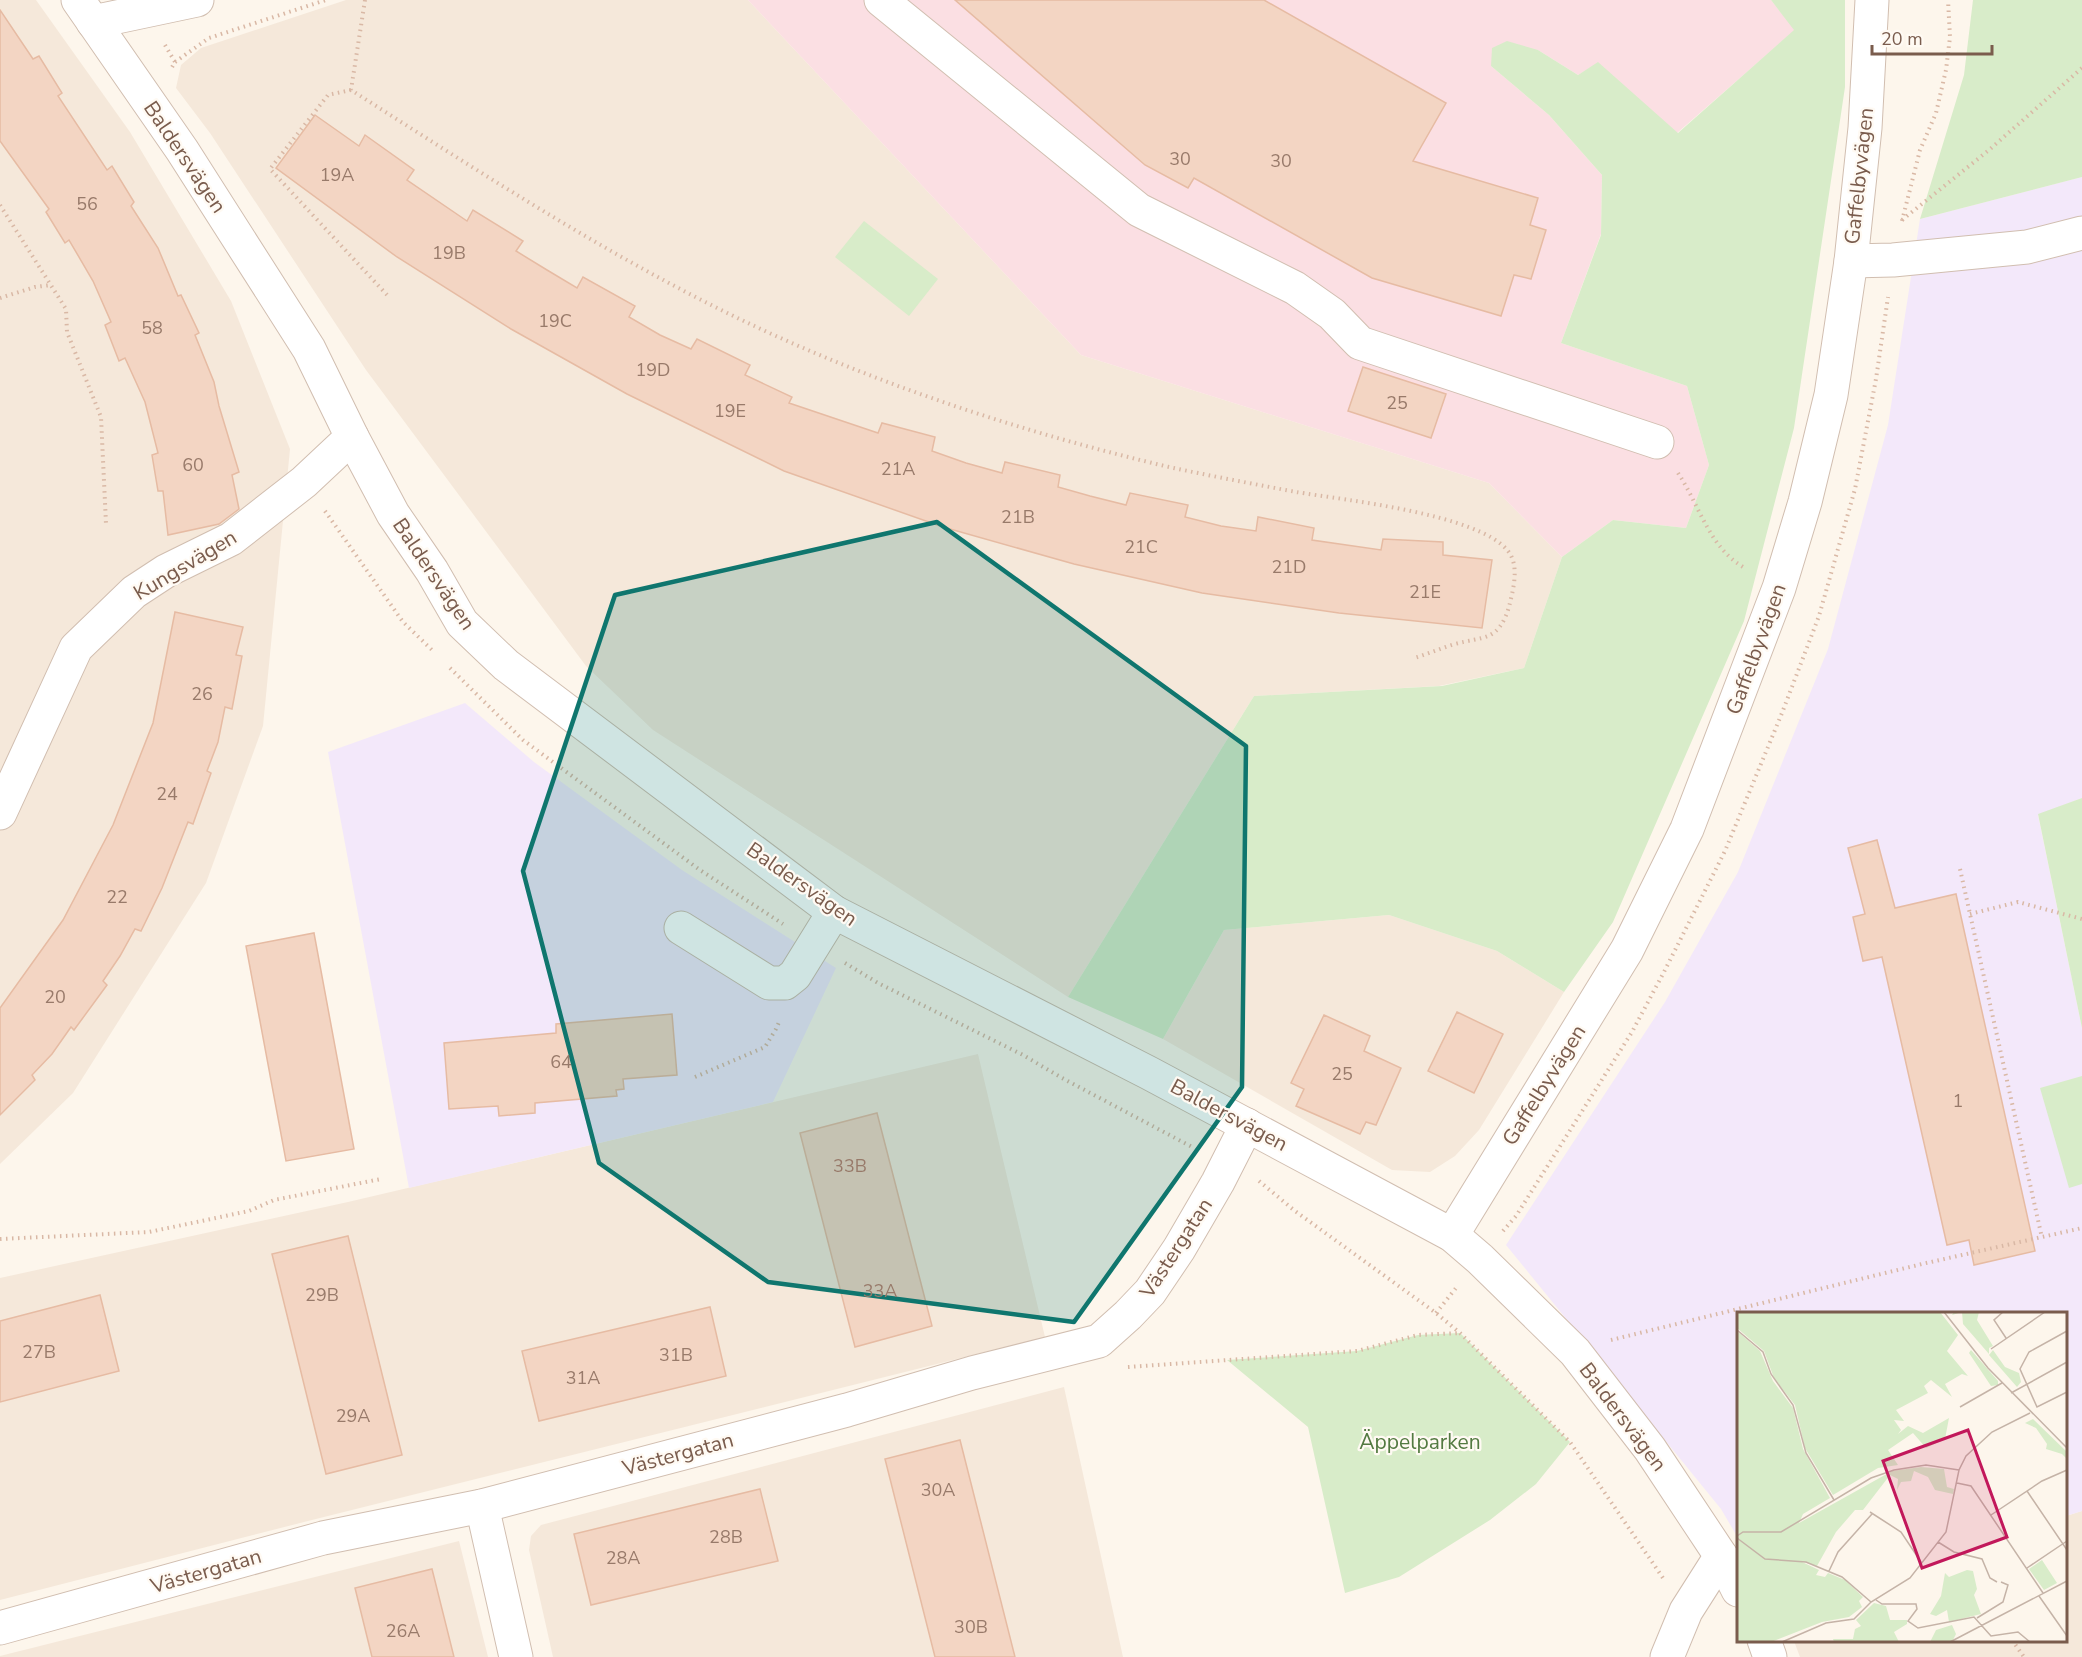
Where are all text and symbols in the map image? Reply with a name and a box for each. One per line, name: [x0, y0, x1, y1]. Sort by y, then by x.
scale bar: [1872, 18, 1992, 56]
text: 20 m: [1881, 27, 1923, 51]
street label: Baldersvägen: [137, 96, 233, 218]
street label: Gaffelbyvägen: [1838, 106, 1880, 246]
house number: 30: [1169, 147, 1191, 171]
house number: 30: [1270, 149, 1292, 173]
house number: 19A: [320, 163, 354, 187]
house number: 56: [76, 192, 98, 216]
house number: 19B: [432, 241, 466, 265]
house number: 19C: [538, 309, 572, 333]
house number: 58: [141, 316, 163, 340]
house number: 19D: [636, 358, 670, 382]
house number: 25: [1386, 391, 1408, 415]
house number: 19E: [714, 399, 746, 423]
house number: 60: [182, 453, 204, 477]
house number: 21A: [881, 457, 915, 481]
house number: 21B: [1001, 505, 1035, 529]
street label: Baldersvägen: [386, 513, 482, 635]
street label: Kungsvägen: [128, 523, 242, 607]
house number: 21C: [1124, 535, 1158, 559]
house number: 21D: [1272, 555, 1306, 579]
house number: 21E: [1409, 580, 1441, 604]
street label: Gaffelbyvägen: [1719, 580, 1793, 718]
house number: 26: [191, 682, 213, 706]
house number: 24: [156, 782, 178, 806]
street label: Baldersvägen: [741, 835, 863, 933]
house number: 22: [106, 885, 128, 909]
house number: 20: [44, 985, 66, 1009]
street label: Gaffelbyvägen: [1496, 1019, 1592, 1151]
house number: 64: [550, 1050, 572, 1074]
house number: 25: [1331, 1062, 1353, 1086]
street label: Baldersvägen: [1165, 1072, 1293, 1158]
house number: 1: [1953, 1089, 1963, 1113]
house number: 33B: [833, 1154, 867, 1178]
street label: Västergatan: [1133, 1193, 1219, 1304]
house number: 33A: [863, 1279, 897, 1303]
house number: 29B: [305, 1283, 339, 1307]
inset map: [1737, 1312, 2067, 1642]
house number: 27B: [22, 1340, 56, 1364]
house number: 31B: [659, 1343, 693, 1367]
street label: Baldersvägen: [1573, 1357, 1673, 1477]
house number: 31A: [566, 1366, 600, 1390]
house number: 29A: [336, 1404, 370, 1428]
street label: Västergatan: [618, 1426, 737, 1483]
park label: Äppelparken: [1359, 1428, 1481, 1456]
house number: 30A: [921, 1478, 955, 1502]
house number: 28B: [709, 1525, 743, 1549]
street label: Västergatan: [146, 1542, 265, 1600]
house number: 28A: [606, 1546, 640, 1570]
house number: 30B: [954, 1615, 988, 1639]
house number: 26A: [386, 1619, 420, 1643]

